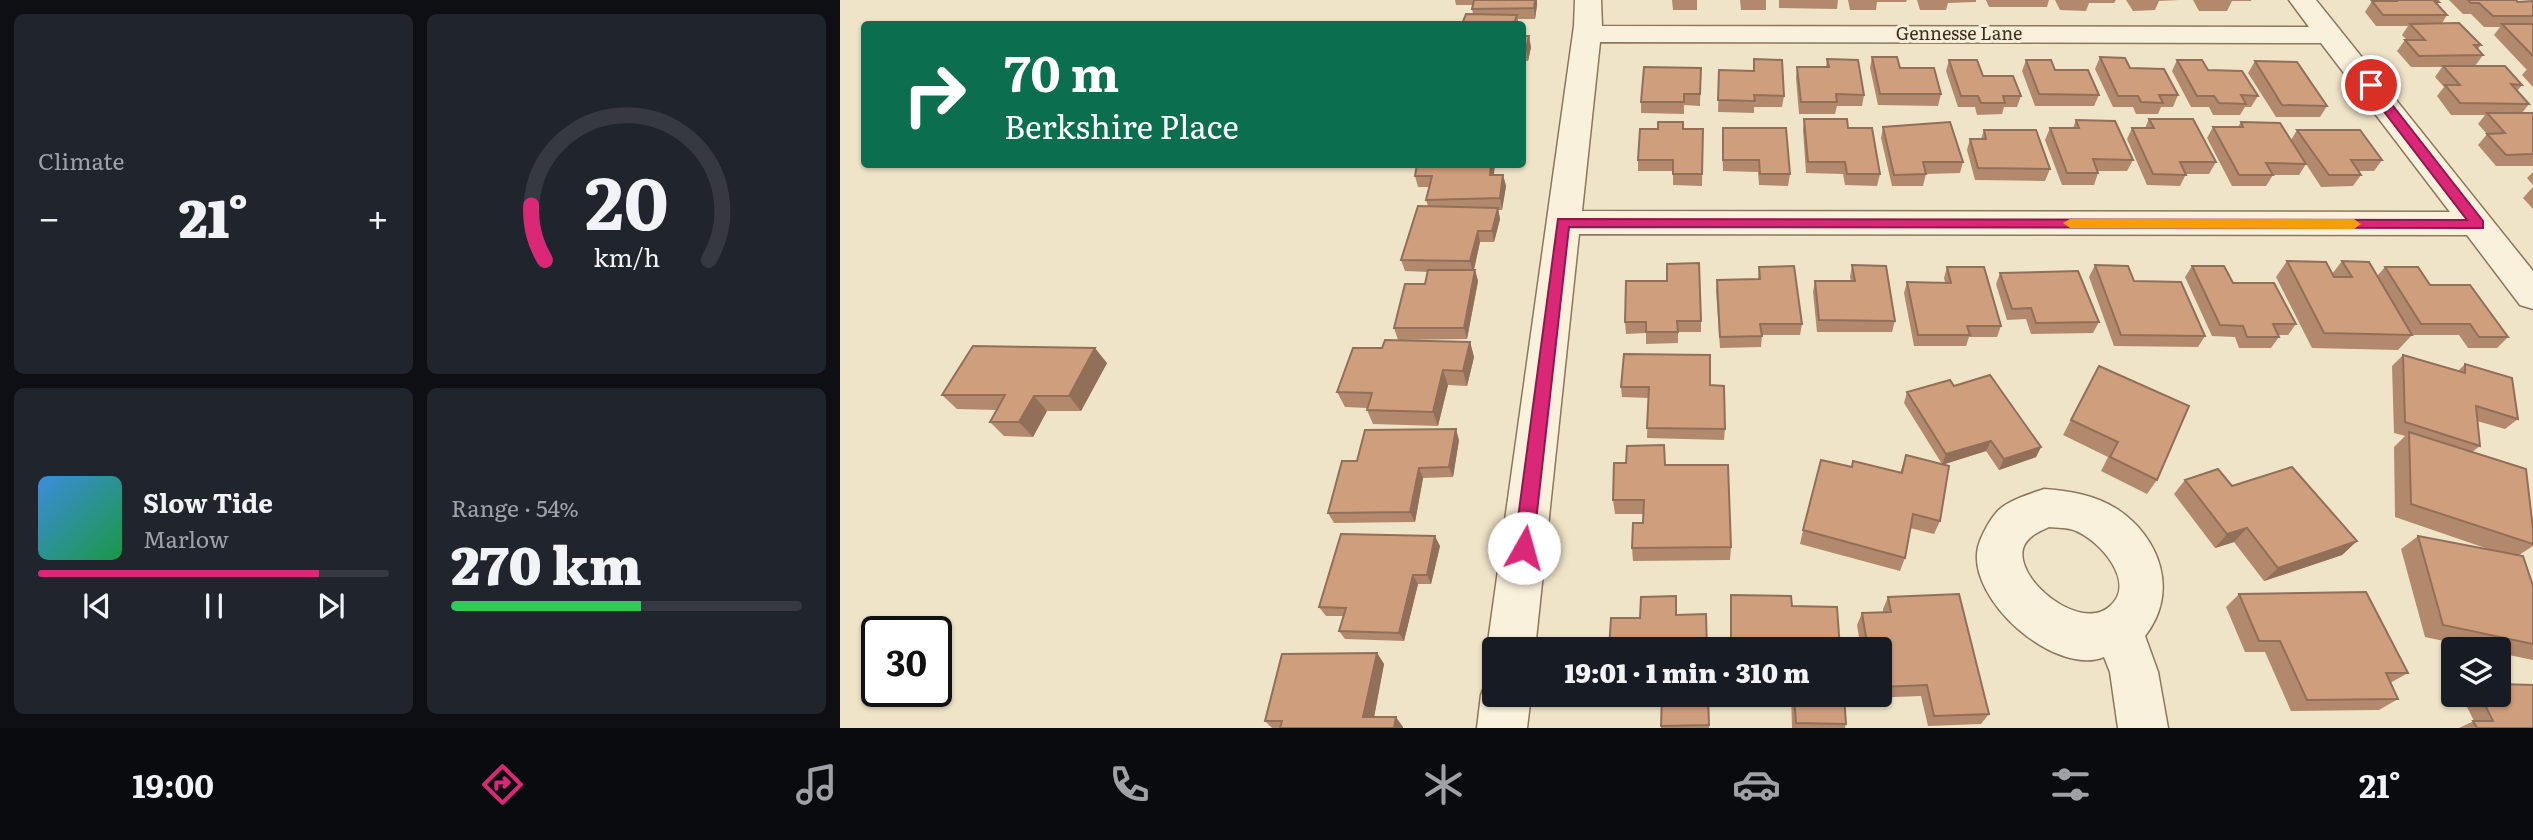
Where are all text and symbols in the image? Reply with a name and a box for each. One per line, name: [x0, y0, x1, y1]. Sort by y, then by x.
street label: Gennesse Lane: [1896, 19, 2022, 46]
text: 70 m: [1004, 34, 1119, 107]
icon: right: [889, 49, 980, 140]
pin: [2341, 55, 2401, 115]
icon: arrive: [2352, 66, 2390, 104]
text: Berkshire Place: [1004, 101, 1239, 149]
text: Climate: [38, 143, 124, 177]
text: 20: [585, 144, 668, 252]
text: 21°: [179, 177, 248, 254]
text: −: [38, 187, 60, 244]
text: +: [367, 187, 389, 244]
text: km/h: [593, 238, 660, 275]
text: Slow Tide: [143, 482, 273, 521]
text: Range · 54%: [451, 490, 579, 524]
position arrow: [1487, 511, 1561, 585]
text: Marlow: [143, 521, 229, 555]
text: 270 km: [451, 524, 642, 601]
icon: previous: [78, 587, 116, 625]
icon: pause: [195, 587, 233, 625]
icon: next: [312, 587, 350, 625]
speed limit sign: 30: [861, 616, 952, 707]
map controls: [2441, 637, 2511, 707]
button: layers: [2441, 637, 2511, 707]
text: 19:01 · 1 min · 310 m: [1564, 652, 1810, 691]
text: 19:00: [132, 760, 214, 808]
icon: directions: [478, 760, 527, 809]
icon: music: [792, 760, 841, 809]
icon: phone: [1105, 760, 1154, 809]
icon: climate: [1419, 760, 1468, 809]
icon: car: [1732, 760, 1781, 809]
icon: filters: [2046, 760, 2095, 809]
text: 21°: [2359, 760, 2401, 808]

